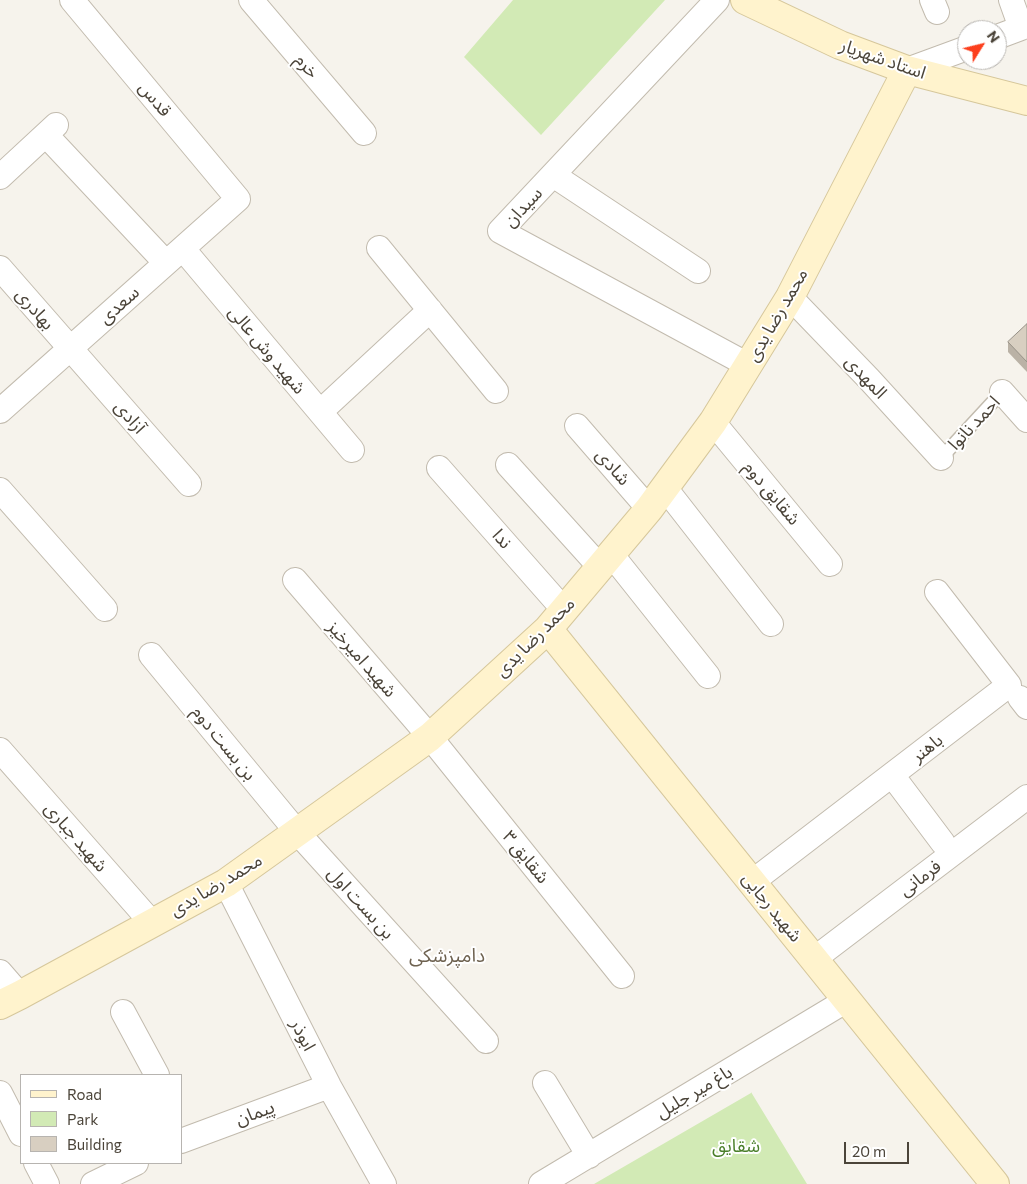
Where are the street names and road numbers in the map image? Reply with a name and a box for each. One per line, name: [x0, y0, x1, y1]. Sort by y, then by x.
street label: استاد شهریار: [837, 34, 929, 84]
street label: خرم: [290, 49, 324, 83]
street label: قدس: [134, 77, 176, 121]
street label: سیدان: [499, 182, 547, 232]
street label: محمد رضا یدی: [742, 265, 812, 365]
street label: سعدی: [94, 281, 144, 329]
street label: بهادری: [11, 284, 59, 334]
street label: شهید وش عالی: [224, 302, 310, 398]
street label: المهدی: [840, 351, 892, 403]
street label: احمد نانوا: [944, 391, 1004, 455]
street label: آزادی: [110, 396, 150, 438]
street label: شادی: [591, 444, 635, 490]
street label: شقایق دوم: [739, 457, 805, 529]
street label: ندا: [488, 525, 516, 553]
street label: محمد رضا یدی: [491, 593, 579, 681]
street label: شهید امیرخیز: [323, 616, 401, 702]
street label: بن بست دوم: [187, 701, 261, 785]
street label: باهنر: [907, 729, 947, 767]
street label: شهید جباری: [40, 798, 112, 876]
street label: شقایق ۳: [498, 826, 554, 888]
street label: محمد رضا یدی: [166, 849, 266, 921]
street label: فرمانی: [895, 855, 945, 901]
street label: بن بست اول: [323, 863, 399, 943]
street label: شهید رجایی: [737, 868, 807, 946]
street label: ابوذر: [286, 1015, 320, 1055]
street label: باغ میر جلیل: [652, 1061, 736, 1123]
street label: پیمان: [232, 1096, 278, 1130]

